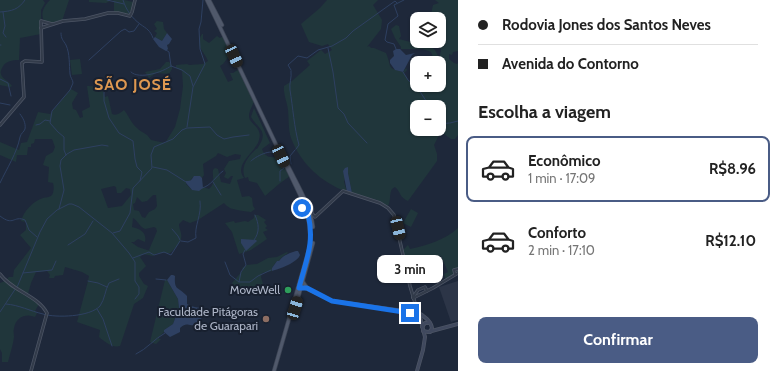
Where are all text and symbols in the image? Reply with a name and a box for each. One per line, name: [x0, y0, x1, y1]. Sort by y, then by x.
map controls: [410, 12, 446, 136]
button: layers: [410, 12, 446, 48]
text: Rodovia Jones dos Santos Neves: [502, 16, 711, 34]
car: [223, 43, 245, 69]
text: Avenida do Contorno: [502, 55, 639, 73]
button: +: [410, 56, 446, 92]
district label: SÃO JOSÉ: [94, 75, 172, 94]
button: −: [410, 100, 446, 136]
text: Escolha a viagem: [478, 101, 611, 123]
car: [270, 143, 292, 169]
icon: car: [480, 151, 516, 187]
text: Econômico: [528, 152, 600, 170]
text: R$8.96: [709, 160, 756, 178]
text: 1 min · 17:09: [528, 170, 595, 186]
route start: [293, 199, 311, 217]
car: [389, 215, 407, 241]
icon: car: [480, 223, 516, 259]
text: Conforto: [528, 224, 586, 242]
text: R$12.10: [705, 232, 756, 250]
text: 2 min · 17:10: [528, 242, 595, 258]
callout: 3 min: [377, 255, 443, 283]
text: 3 min: [394, 261, 426, 277]
place label: MoveWell: [230, 282, 280, 297]
marker: MoveWell: [283, 285, 293, 295]
car: [286, 295, 304, 321]
place label: Faculdade Pitágoras de Guarapari: [158, 304, 258, 333]
route end: [401, 304, 419, 322]
marker: Faculdade Pitágoras de Guarapari: [261, 314, 271, 324]
button: Confirmar: [478, 317, 758, 363]

